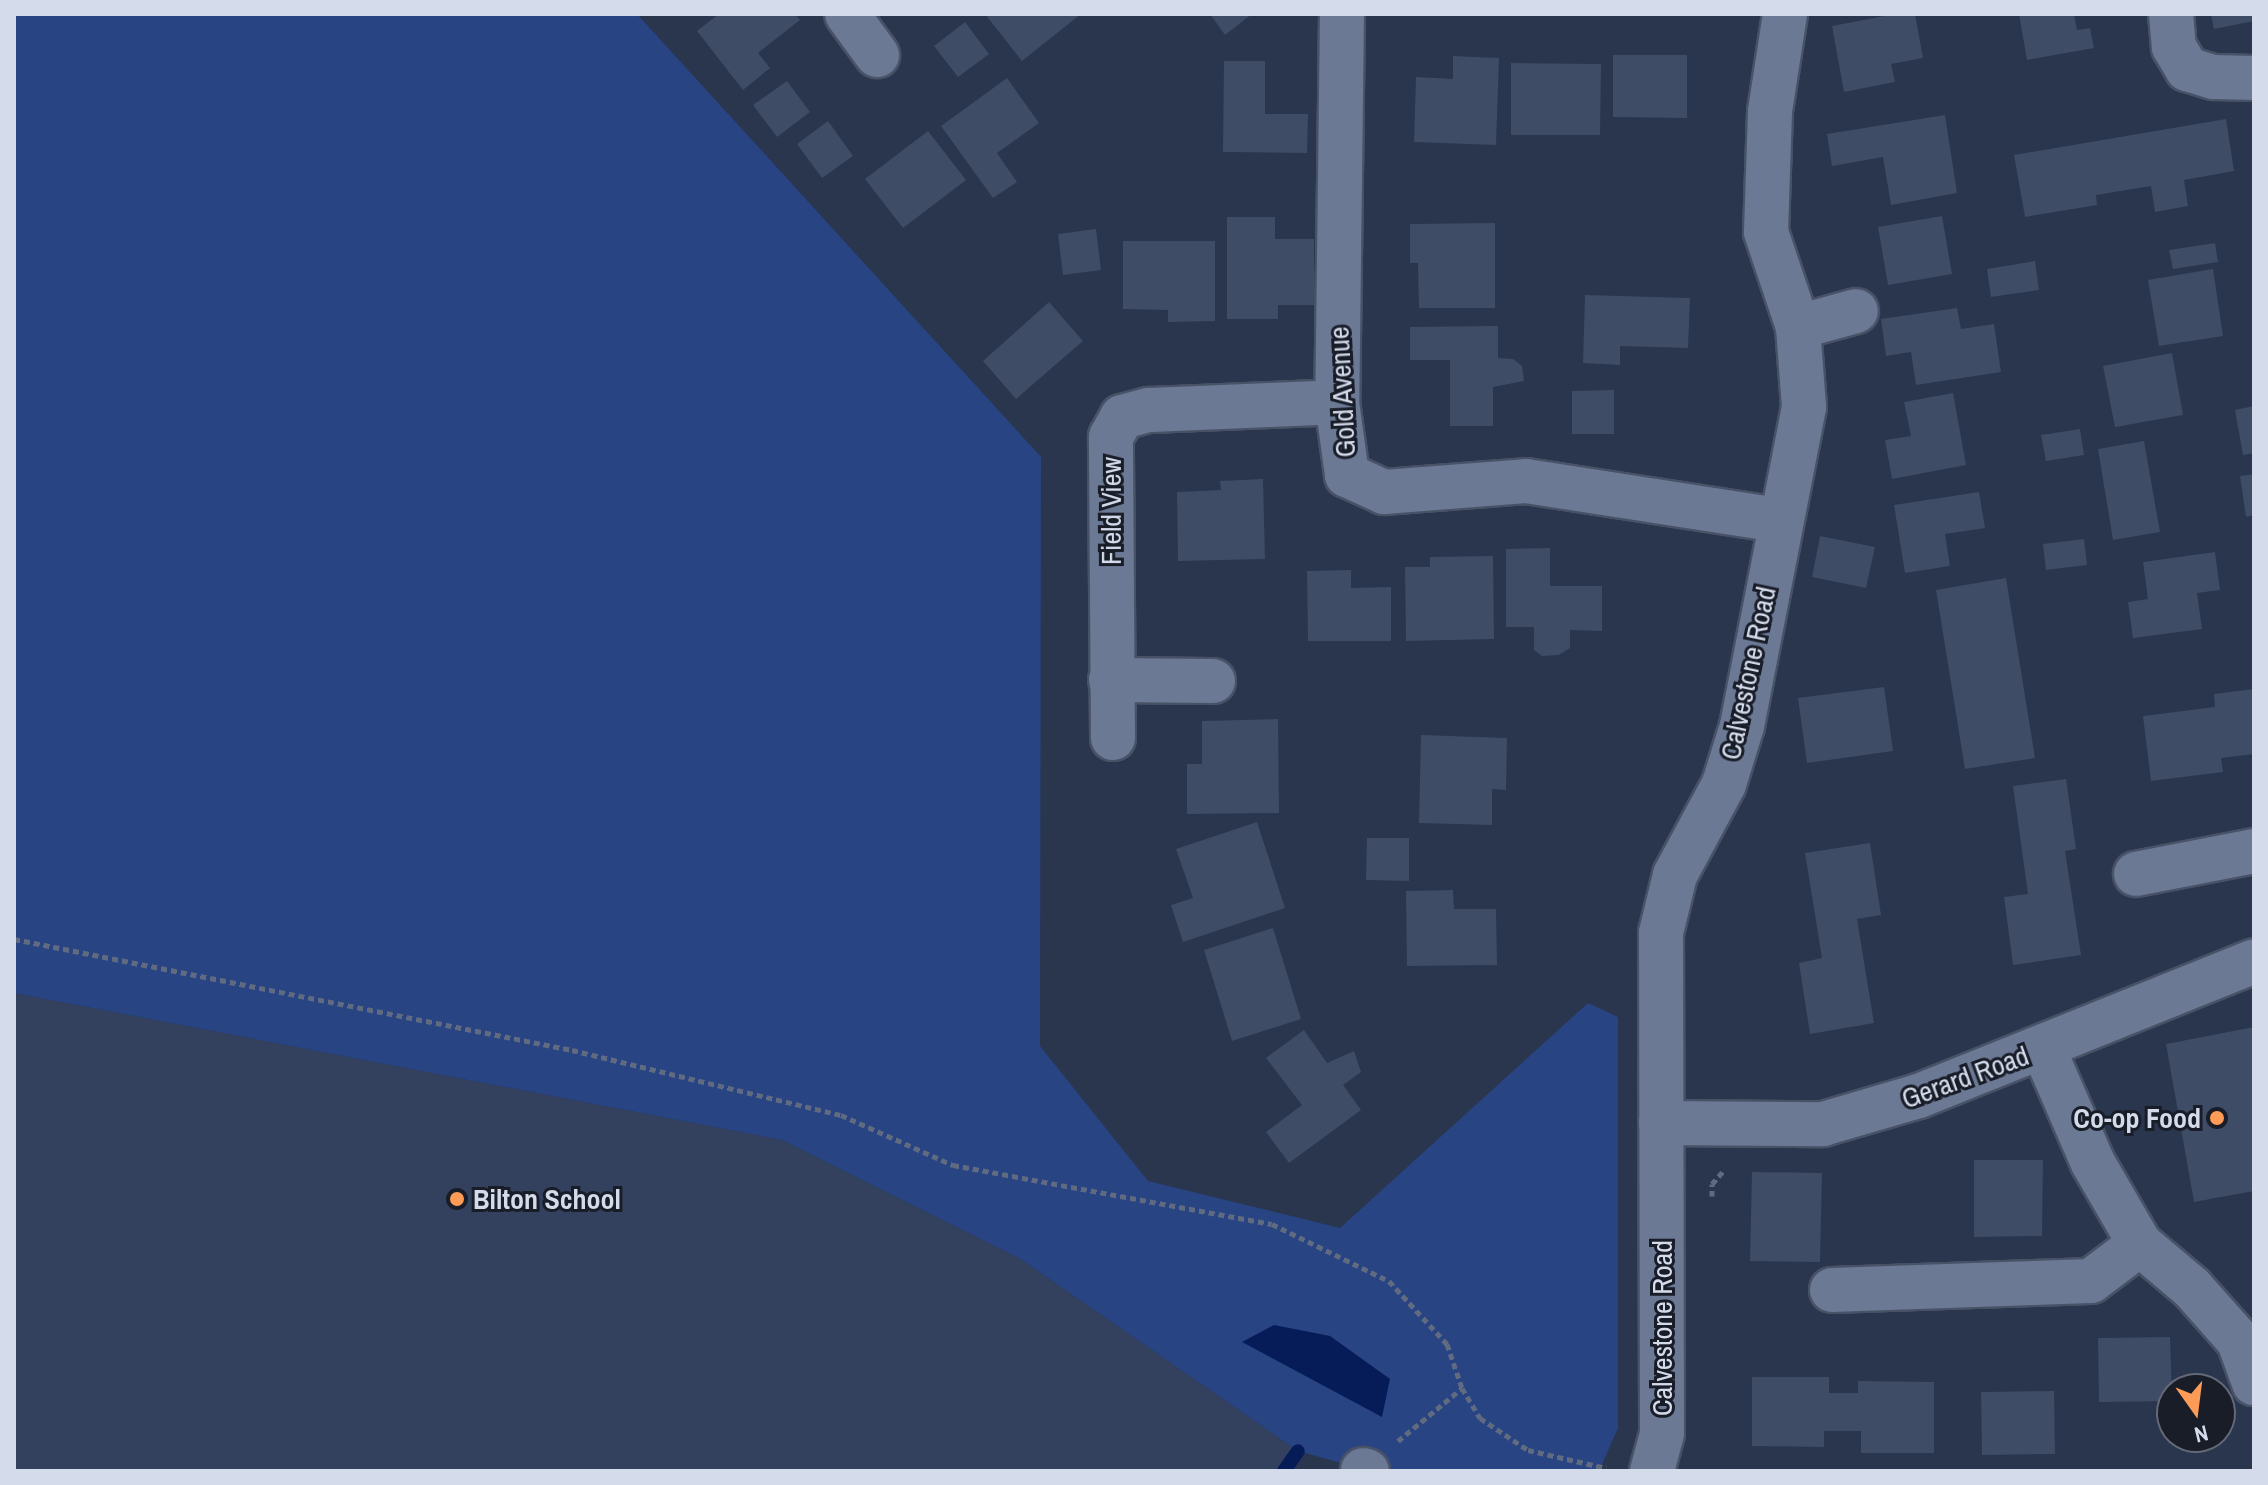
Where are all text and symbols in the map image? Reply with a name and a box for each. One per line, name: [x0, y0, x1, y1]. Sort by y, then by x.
street label: Gold Avenue: [1322, 325, 1362, 459]
street label: Field View: [1094, 457, 1128, 565]
street label: Calvestone Road: [1713, 583, 1783, 763]
street label: Gerard Road: [1897, 1039, 2033, 1115]
place label: Co-op Food: [2073, 1101, 2201, 1135]
marker: Co-op Food: [2208, 1109, 2226, 1127]
place label: Bilton School: [473, 1182, 621, 1216]
marker: Bilton School: [448, 1190, 466, 1208]
street label: Calvestone Road: [1645, 1240, 1679, 1416]
north arrow: [2156, 1373, 2236, 1453]
text: N: [2191, 1418, 2211, 1450]

